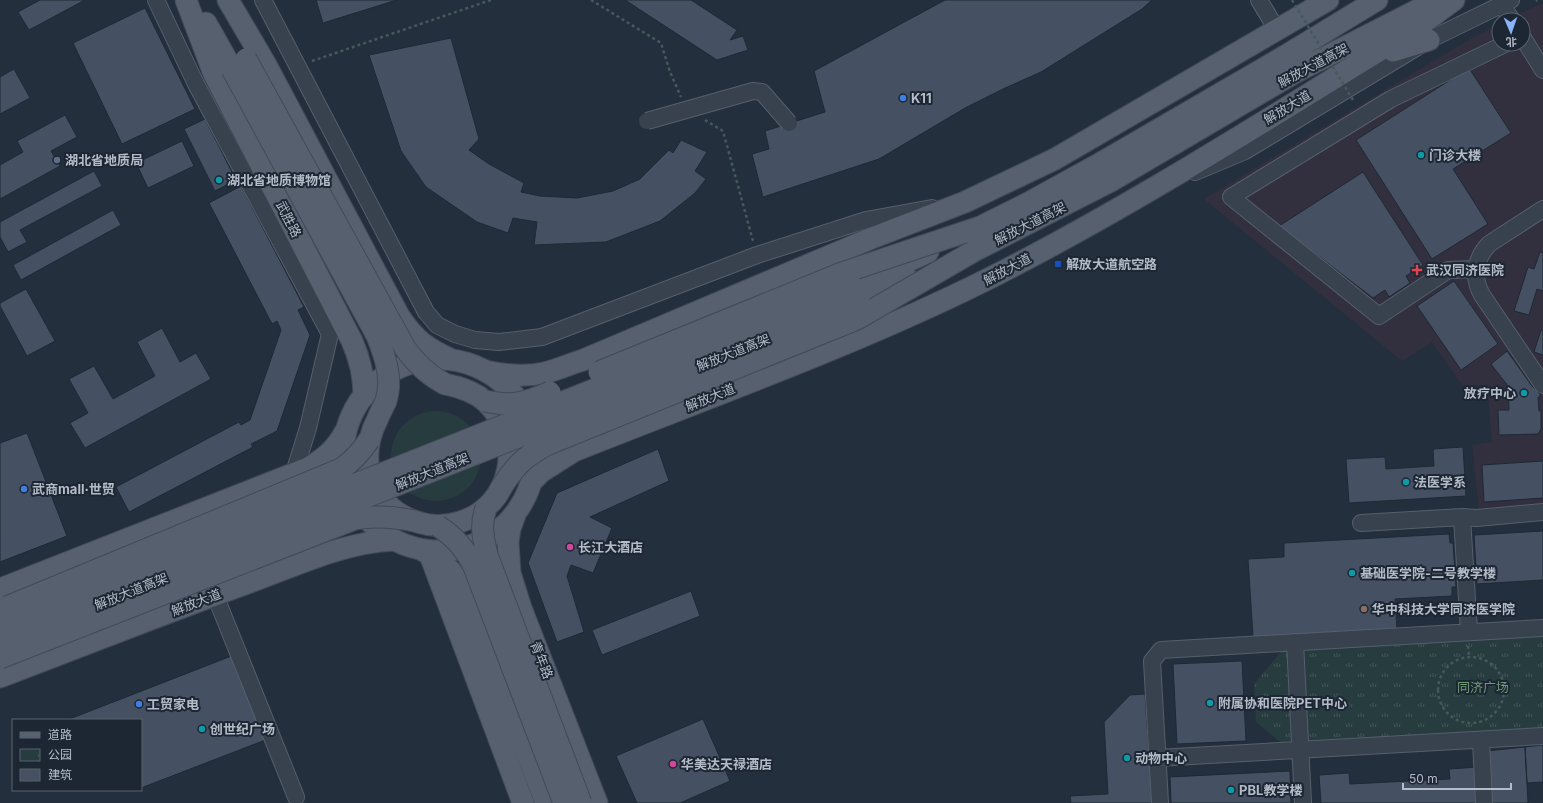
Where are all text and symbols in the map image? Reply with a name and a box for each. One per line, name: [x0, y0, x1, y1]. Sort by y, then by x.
north arrow: [1491, 12, 1531, 52]
text: 北: [1506, 35, 1517, 49]
street label: 解放大道高架: [1275, 40, 1351, 90]
street label: 解放大道: [1261, 87, 1313, 127]
place label: K11: [911, 90, 932, 106]
marker: K11: [898, 93, 908, 103]
place label: 门诊大楼: [1429, 147, 1481, 163]
marker: 门诊大楼: [1416, 150, 1426, 160]
place label: 湖北省地质局: [65, 152, 143, 168]
marker: 湖北省地质局: [52, 155, 62, 165]
place label: 湖北省地质博物馆: [227, 172, 331, 188]
marker: 湖北省地质博物馆: [214, 175, 224, 185]
street label: 武胜路: [273, 198, 305, 240]
street label: 解放大道高架: [992, 198, 1068, 248]
street label: 解放大道: [980, 250, 1034, 288]
place label: 解放大道航空路: [1066, 256, 1157, 272]
marker: 解放大道航空路: [1053, 259, 1063, 269]
place label: 武汉同济医院: [1426, 262, 1504, 278]
marker: 武汉同济医院: [1411, 264, 1423, 276]
street label: 解放大道高架: [694, 330, 772, 374]
street label: 解放大道: [683, 380, 737, 414]
place label: 放疗中心: [1463, 385, 1516, 401]
marker: 放疗中心: [1519, 388, 1529, 398]
street label: 解放大道高架: [393, 449, 471, 493]
place label: 法医学系: [1414, 474, 1466, 490]
marker: 法医学系: [1401, 477, 1411, 487]
place label: 武商mall·世贸: [32, 481, 115, 497]
marker: 武商mall·世贸: [19, 484, 29, 494]
place label: 长江大酒店: [578, 539, 643, 555]
marker: 长江大酒店: [565, 542, 575, 552]
place label: 基础医学院-二号教学楼: [1360, 565, 1496, 581]
marker: 基础医学院-二号教学楼: [1347, 568, 1357, 578]
street label: 解放大道高架: [92, 569, 170, 613]
street label: 解放大道: [169, 585, 223, 619]
place label: 华中科技大学同济医学院: [1372, 601, 1515, 617]
marker: 华中科技大学同济医学院: [1359, 604, 1369, 614]
street label: 青年路: [528, 639, 556, 681]
park label: 同济广场: [1457, 679, 1509, 695]
place label: 附属协和医院PET中心: [1218, 695, 1347, 711]
place label: 工贸家电: [147, 696, 199, 712]
marker: 附属协和医院PET中心: [1205, 698, 1215, 708]
marker: 工贸家电: [134, 699, 144, 709]
legend: [12, 719, 142, 791]
place label: 创世纪广场: [210, 721, 275, 737]
marker: 创世纪广场: [197, 724, 207, 734]
text: 道路: [48, 727, 72, 742]
text: 公园: [48, 747, 72, 762]
place label: 动物中心: [1135, 750, 1187, 766]
marker: 动物中心: [1122, 753, 1132, 763]
place label: 华美达天禄酒店: [681, 756, 772, 772]
marker: 华美达天禄酒店: [668, 759, 678, 769]
scale bar: [1403, 765, 1511, 791]
text: 建筑: [48, 767, 72, 782]
text: 50 m: [1409, 771, 1438, 786]
place label: PBL教学楼: [1239, 782, 1302, 798]
marker: PBL教学楼: [1226, 785, 1236, 795]

